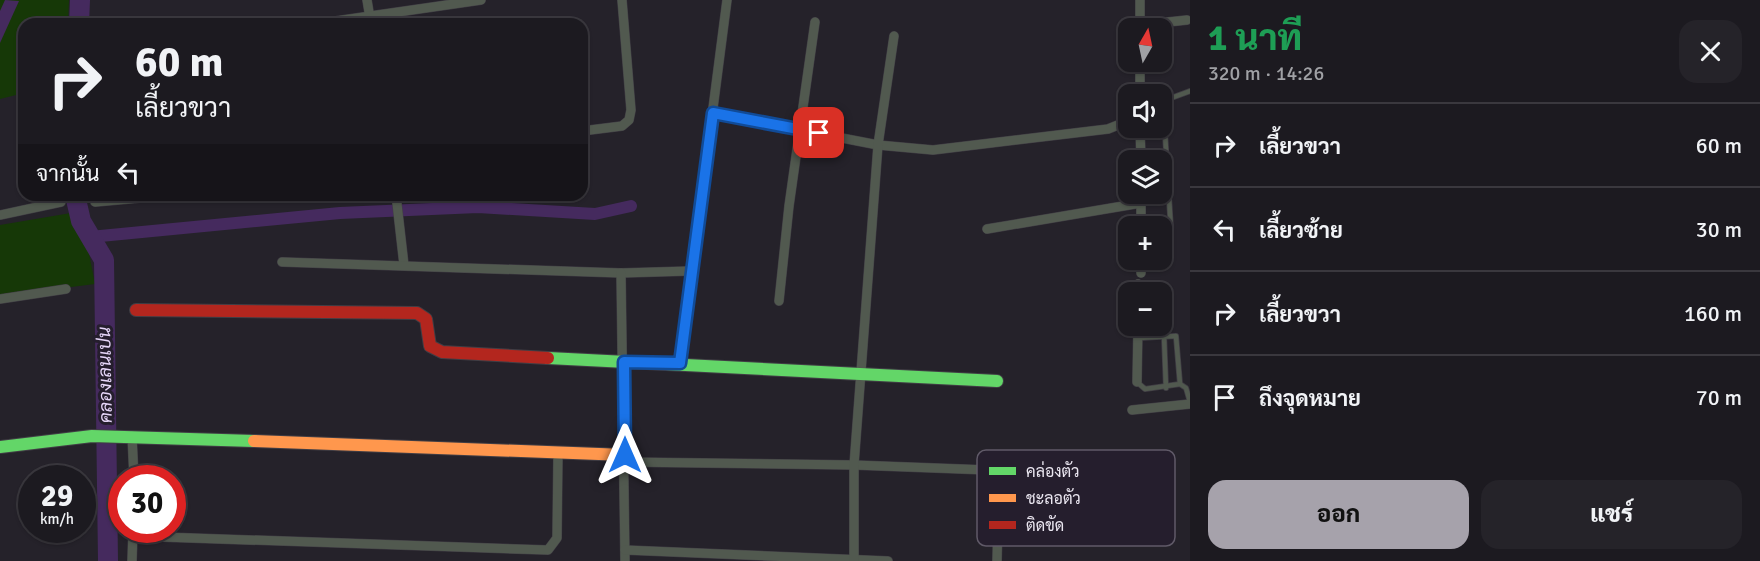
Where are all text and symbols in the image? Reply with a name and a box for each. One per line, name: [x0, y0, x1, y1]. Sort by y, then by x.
text: 1 นาที: [1208, 16, 1302, 61]
north arrow: [1118, 18, 1172, 72]
map controls: [1118, 18, 1172, 336]
button: close: [1679, 20, 1742, 83]
text: 60 m: [135, 37, 224, 88]
icon: right: [36, 42, 114, 120]
text: 320 m · 14:26: [1208, 61, 1324, 86]
button: sound: [1118, 84, 1172, 138]
text: เลี้ยวขวา: [135, 92, 231, 125]
pin: [793, 107, 844, 158]
icon: arrive: [802, 116, 835, 149]
icon: right: [1208, 129, 1241, 162]
text: 60 m: [1696, 132, 1742, 159]
text: เลี้ยวขวา: [1259, 133, 1341, 160]
button: layers: [1118, 150, 1172, 204]
icon: left: [112, 156, 145, 189]
text: จากนั้น: [36, 160, 100, 187]
icon: left: [1208, 213, 1241, 246]
button: +: [1118, 216, 1172, 270]
text: 30 m: [1696, 216, 1742, 243]
text: เลี้ยวซ้าย: [1259, 217, 1343, 244]
button: −: [1118, 282, 1172, 336]
icon: right: [1208, 297, 1241, 330]
text: 160 m: [1684, 300, 1742, 327]
text: เลี้ยวขวา: [1259, 301, 1341, 328]
water label: คลองเลนเปน: [93, 326, 117, 423]
icon: arrive: [1208, 381, 1241, 414]
text: 70 m: [1696, 384, 1742, 411]
text: ถึงจุดหมาย: [1259, 385, 1361, 412]
position arrow: [593, 423, 657, 487]
legend: [977, 450, 1175, 546]
text: คล่องตัว: [1026, 461, 1080, 482]
speed limit sign: 30: [108, 465, 186, 543]
text: 29: [41, 478, 73, 515]
button: ออก: [1208, 480, 1469, 549]
button: แชร์: [1481, 480, 1742, 549]
text: ชะลอตัว: [1026, 488, 1081, 509]
text: km/h: [40, 510, 74, 528]
text: ติดขัด: [1026, 515, 1064, 536]

